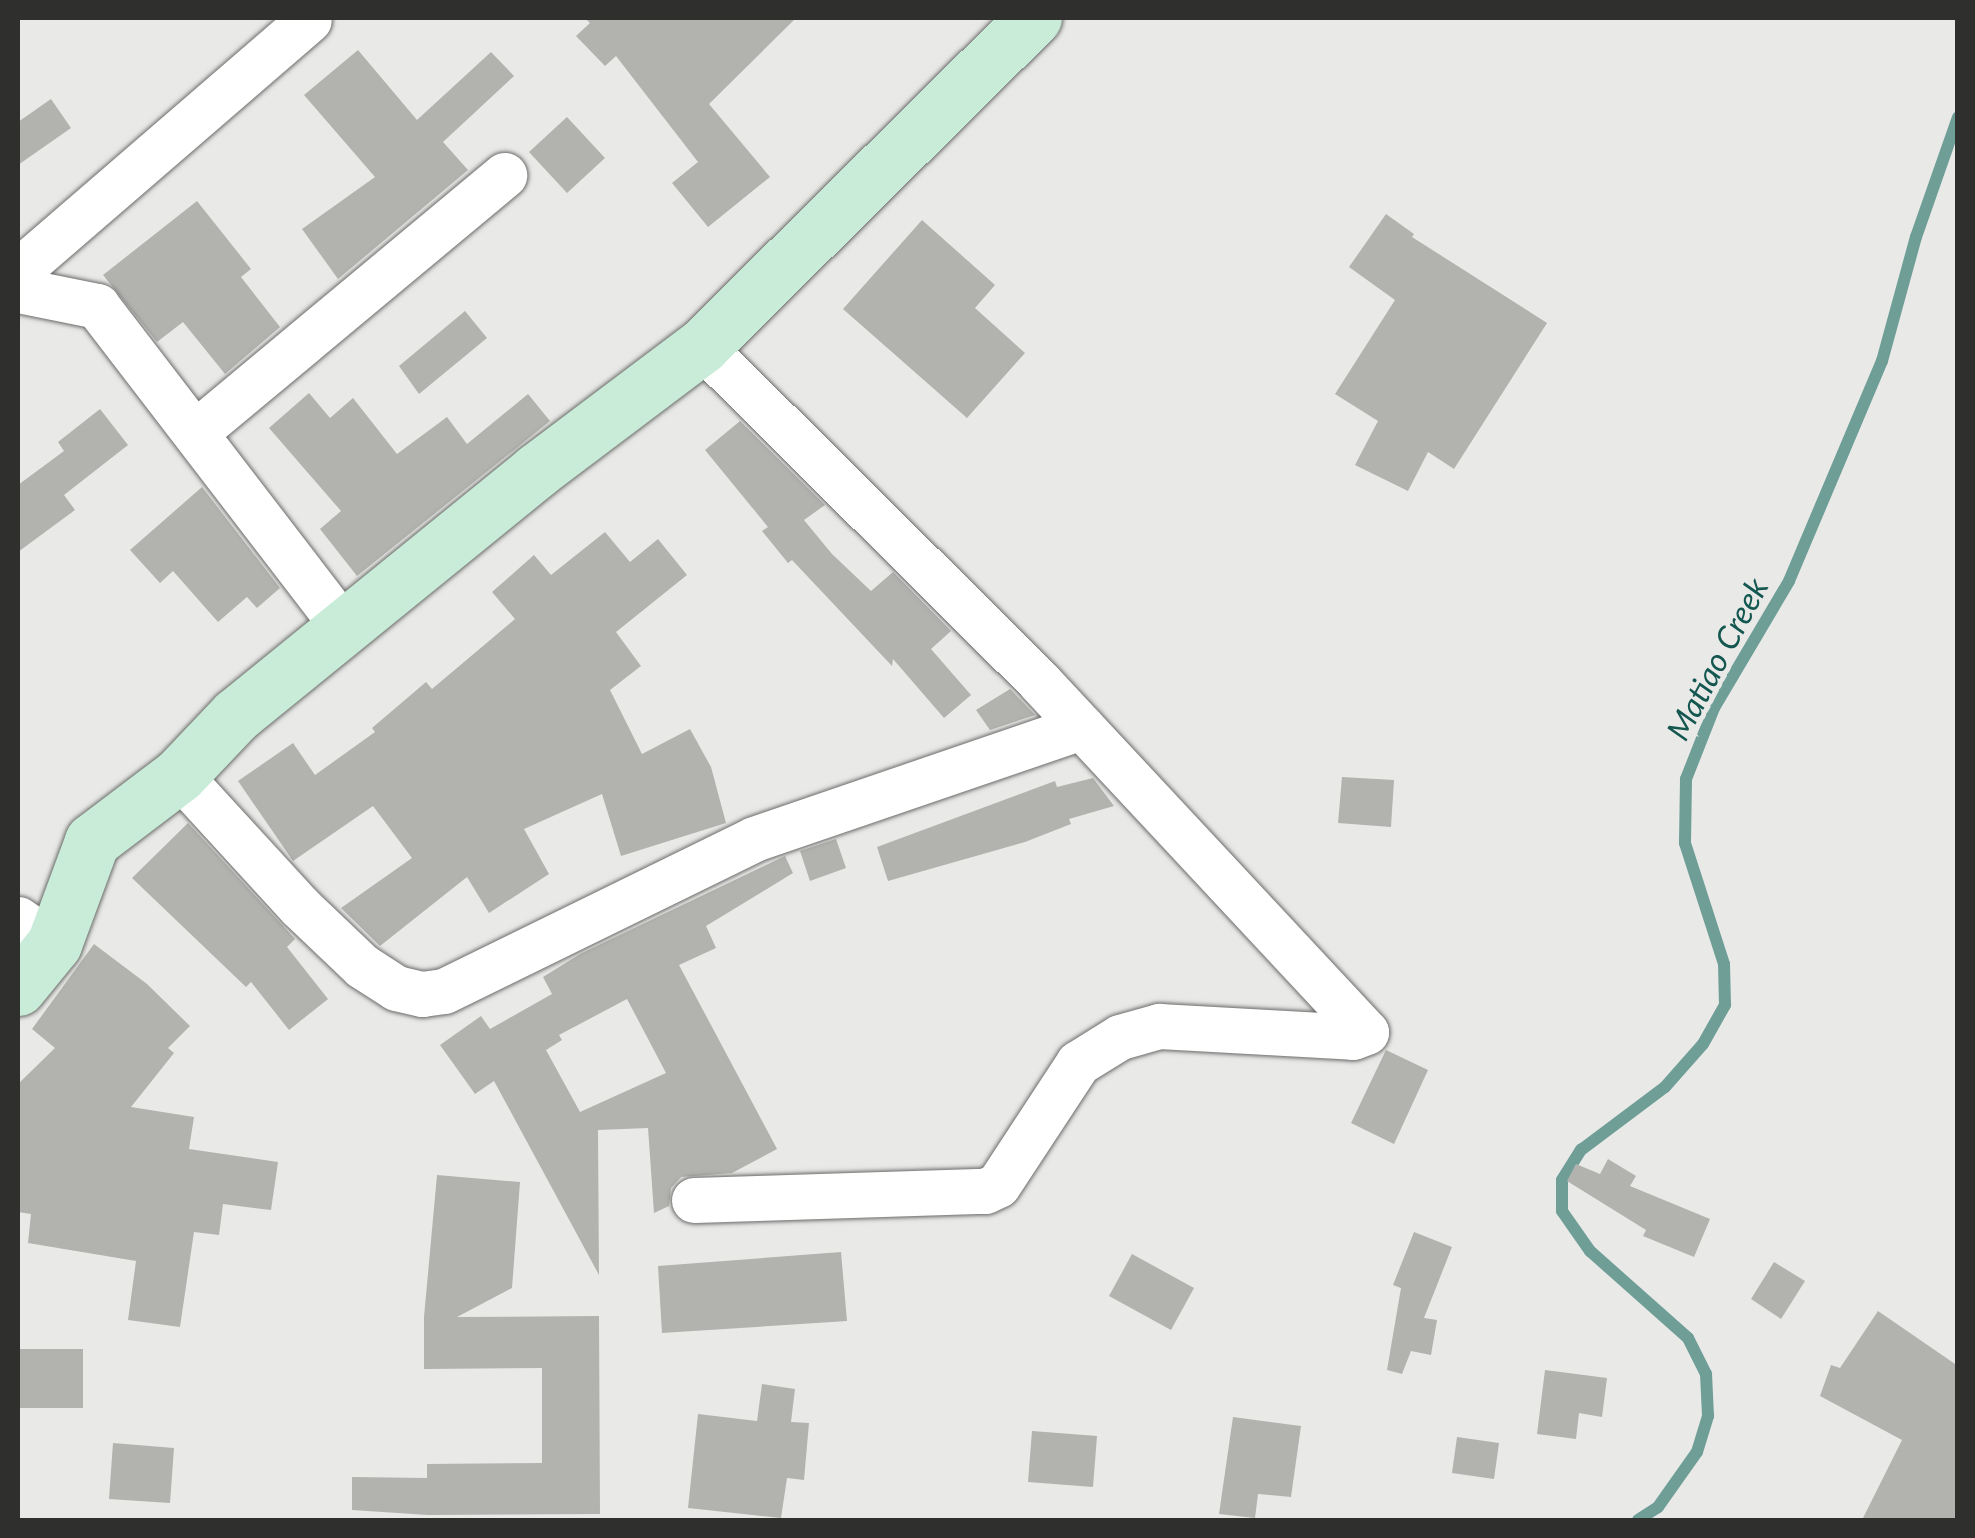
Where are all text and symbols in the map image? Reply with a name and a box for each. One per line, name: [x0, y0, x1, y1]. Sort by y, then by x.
water label: Matiao Creek: [1658, 571, 1776, 747]

